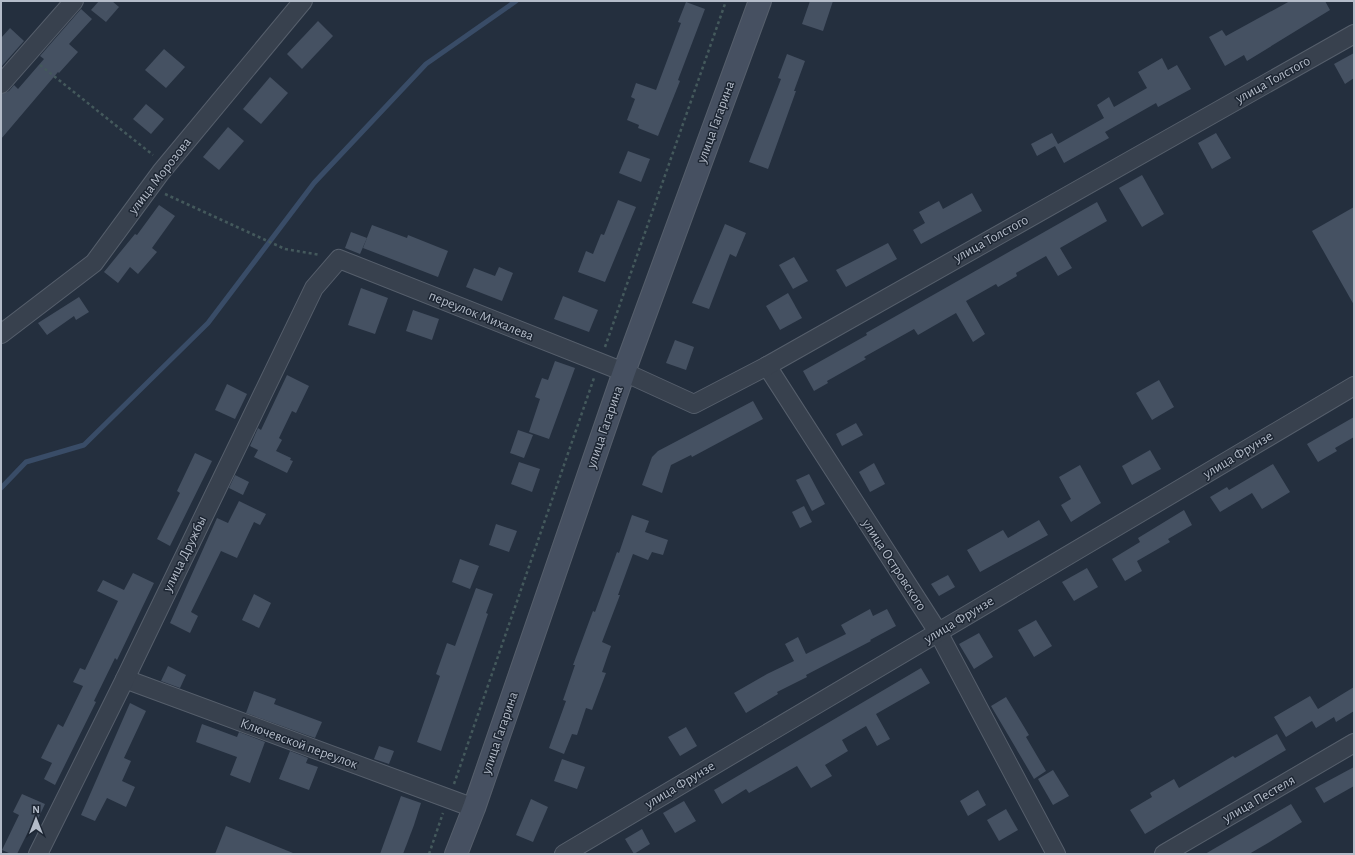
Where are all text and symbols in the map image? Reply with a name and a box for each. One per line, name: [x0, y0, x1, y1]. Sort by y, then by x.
street label: улица Толстого: [1232, 54, 1313, 107]
street label: улица Гагарина: [694, 79, 738, 166]
street label: улица Морозова: [125, 135, 194, 218]
street label: улица Толстого: [950, 213, 1031, 266]
street label: переулок Михалева: [427, 289, 536, 344]
street label: улица Гагарина: [584, 383, 626, 471]
street label: улица Фрунзе: [1200, 429, 1275, 482]
street label: улица Дружбы: [160, 514, 209, 595]
street label: улица Островского: [859, 516, 929, 613]
street label: улица Фрунзе: [921, 594, 996, 647]
street label: улица Гагарина: [479, 689, 521, 777]
street label: Ключевской переулок: [238, 716, 360, 772]
street label: улица Фрунзе: [642, 759, 717, 812]
street label: улица Пестеля: [1220, 773, 1298, 826]
north arrow: [16, 799, 56, 839]
text: N: [32, 804, 40, 815]

